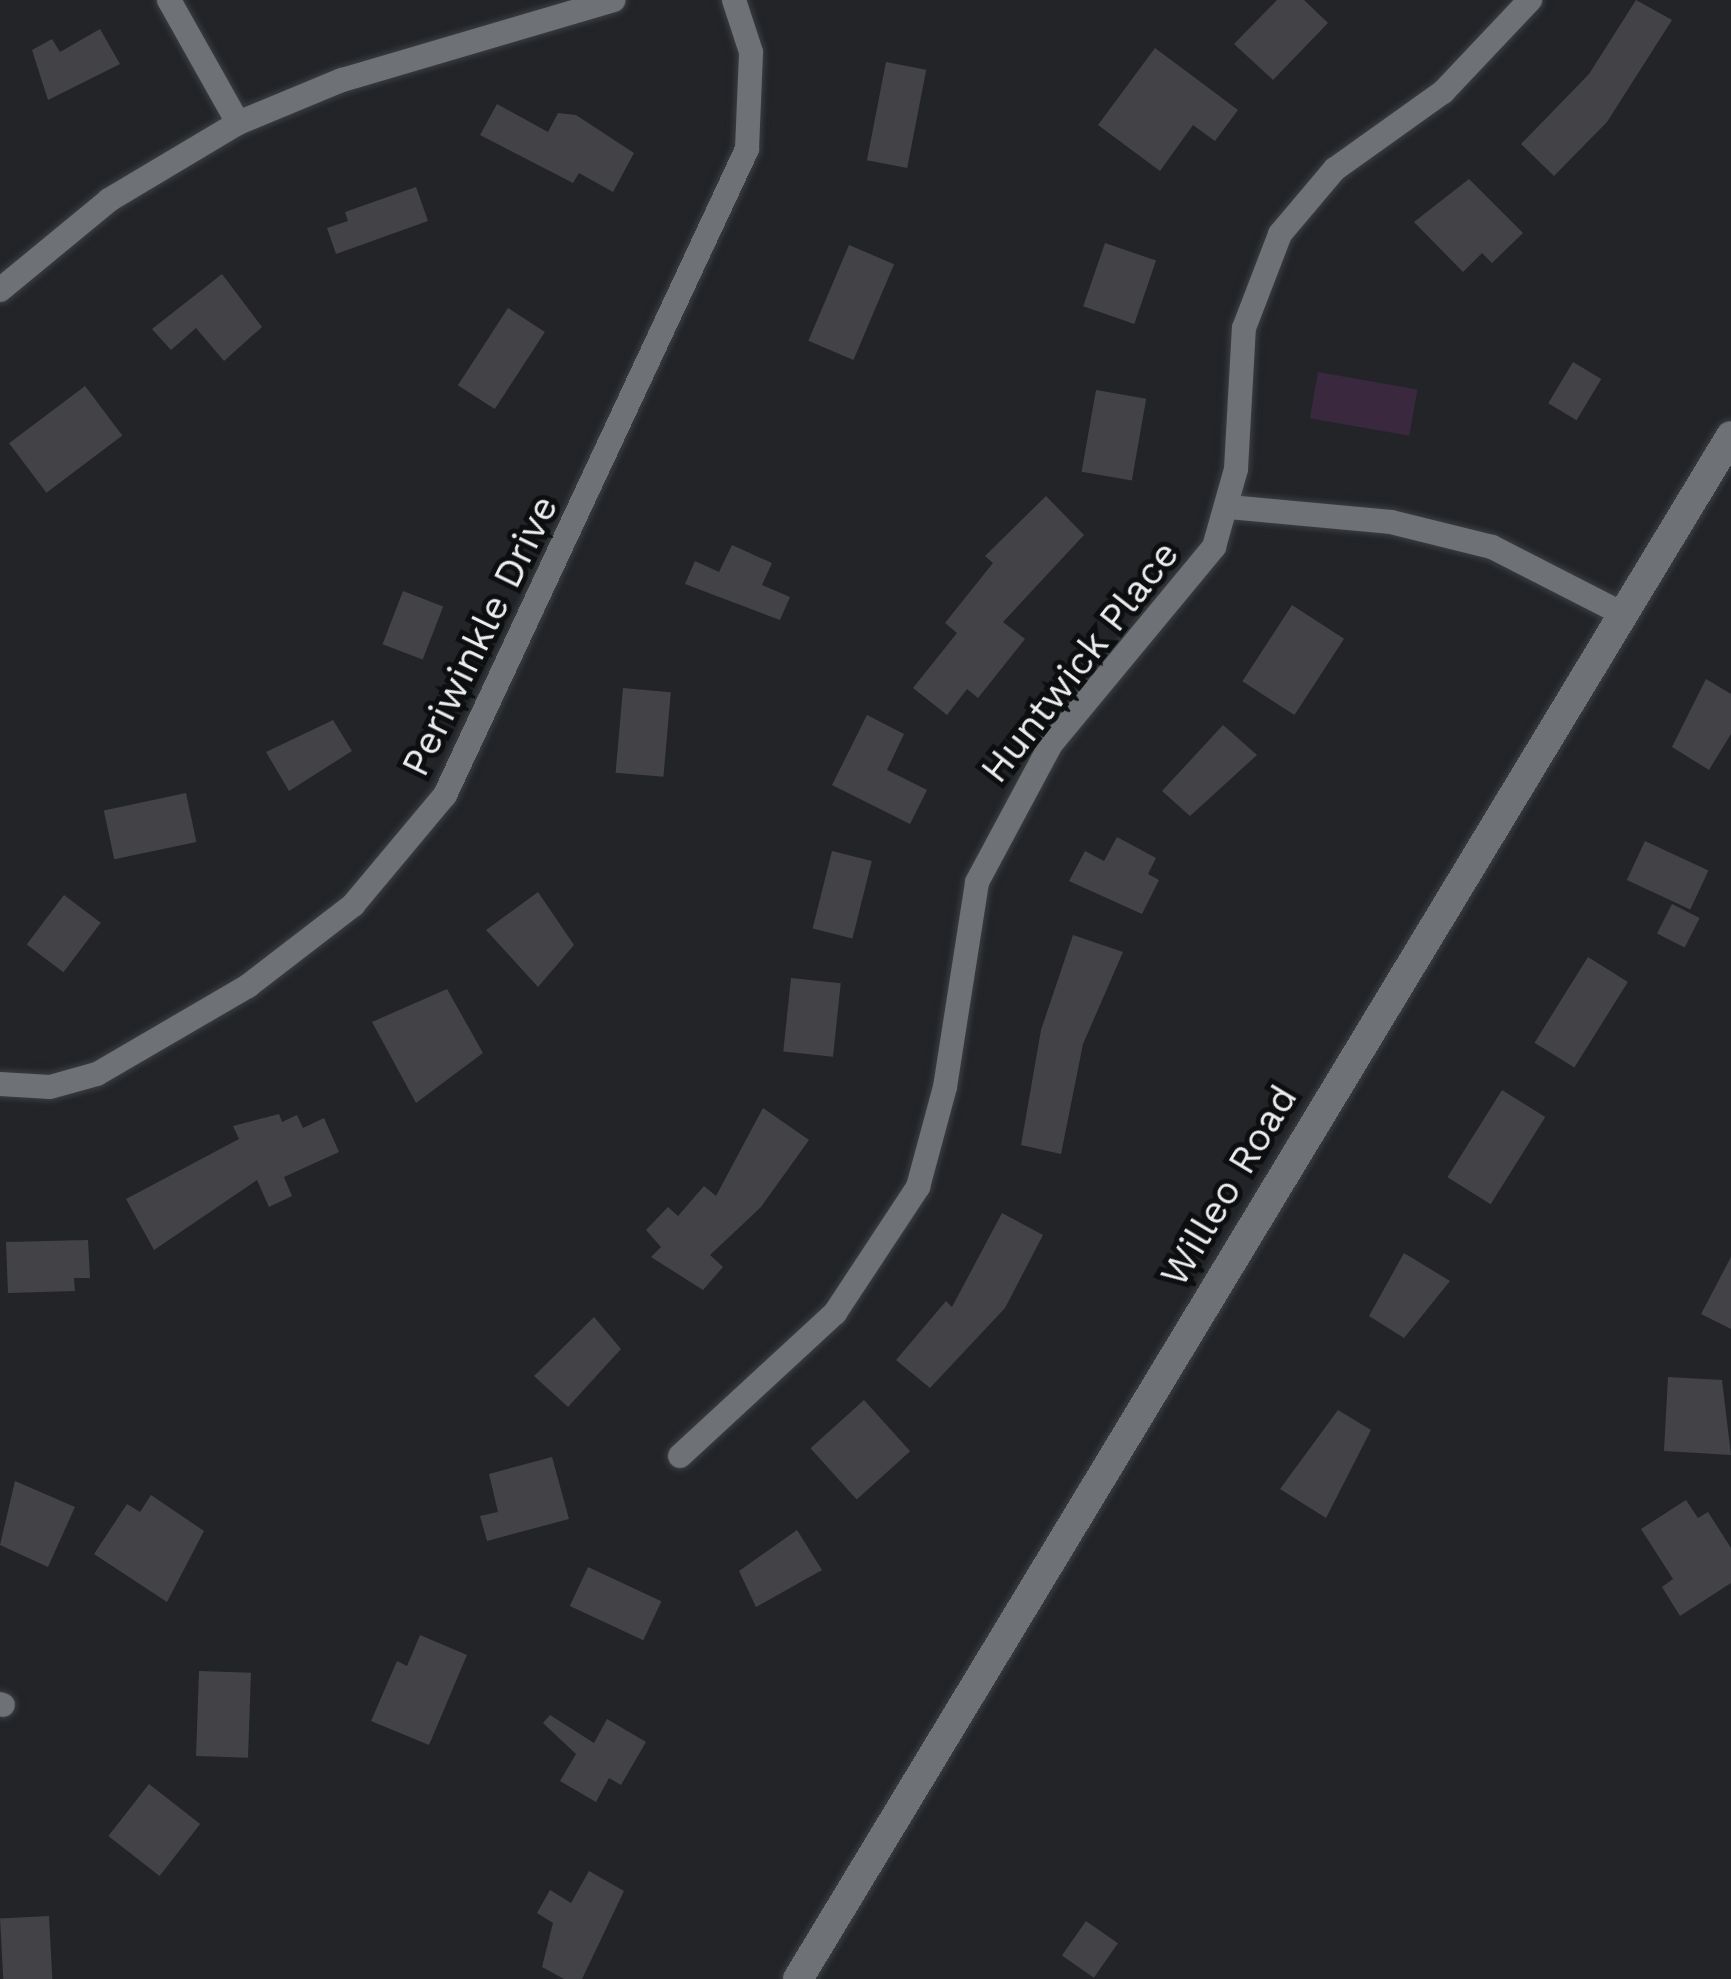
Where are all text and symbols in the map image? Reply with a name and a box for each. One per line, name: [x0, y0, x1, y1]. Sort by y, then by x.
street label: Periwinkle Drive: [392, 488, 568, 784]
street label: Huntwick Place: [971, 531, 1189, 793]
street label: Willeo Road: [1151, 1077, 1307, 1295]

